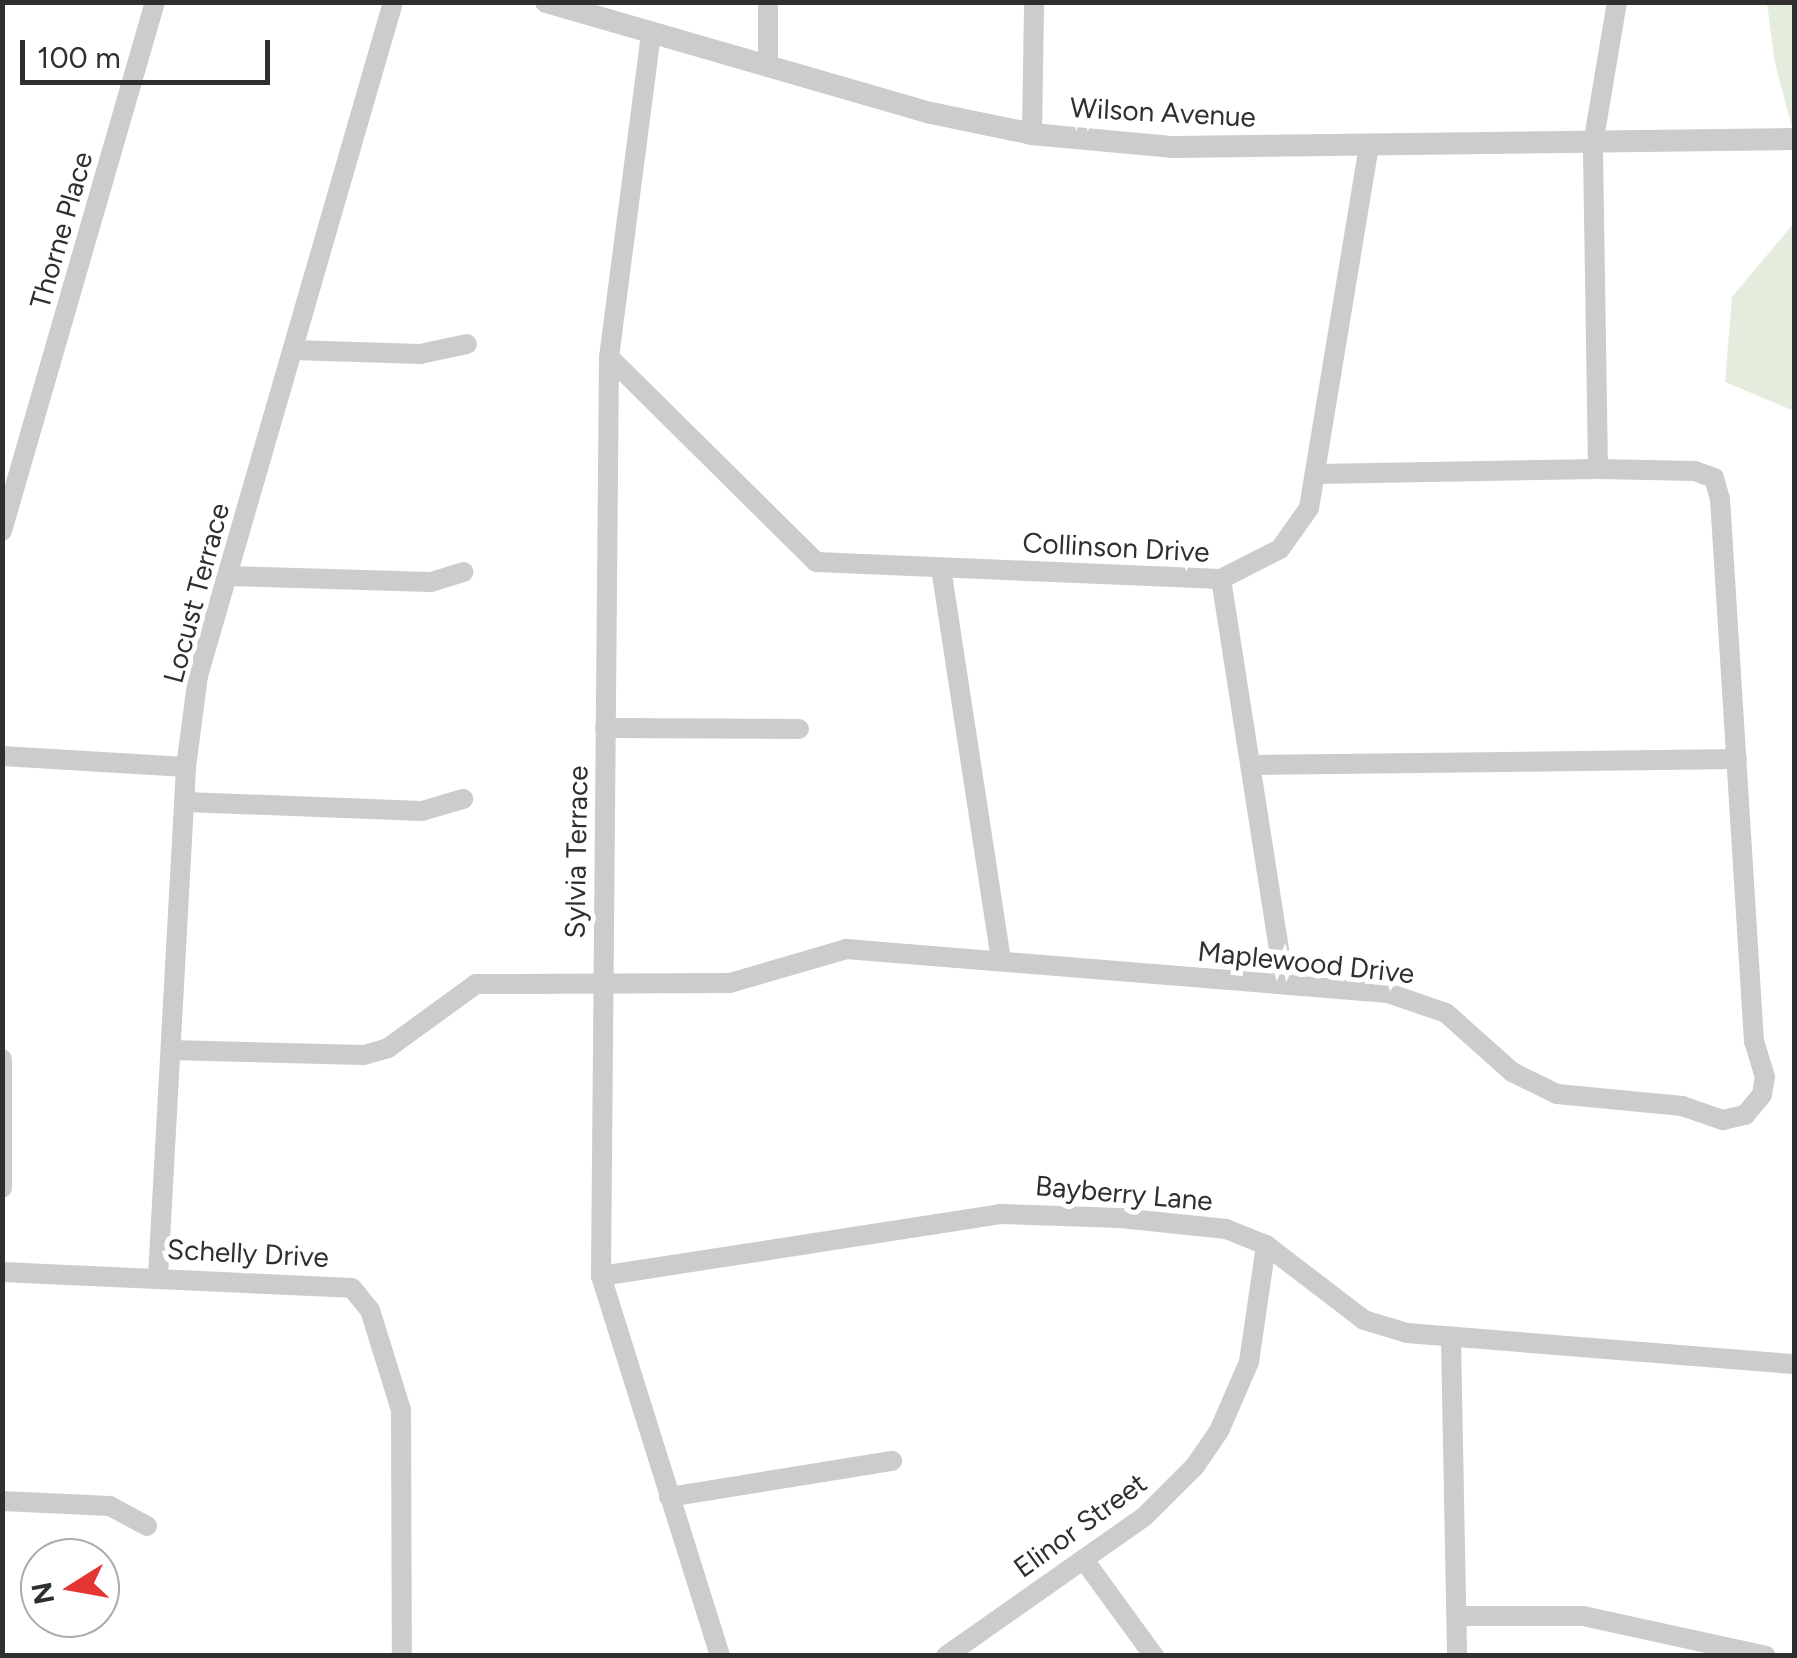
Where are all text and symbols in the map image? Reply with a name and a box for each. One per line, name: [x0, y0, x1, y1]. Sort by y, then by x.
scale bar: [25, 20, 275, 82]
text: 100 m: [37, 39, 121, 76]
street label: Wilson Avenue: [1069, 90, 1257, 134]
street label: Thorne Place: [23, 148, 99, 312]
street label: Locust Terrace: [156, 499, 236, 687]
street label: Collinson Drive: [1022, 525, 1210, 569]
street label: Sylvia Terrace: [558, 765, 594, 939]
street label: Maplewood Drive: [1196, 934, 1416, 990]
street label: Bayberry Lane: [1034, 1169, 1214, 1217]
street label: Schelly Drive: [166, 1232, 330, 1274]
street label: Elinor Street: [1007, 1466, 1153, 1584]
north arrow: [20, 1538, 120, 1638]
text: N: [24, 1579, 61, 1607]

